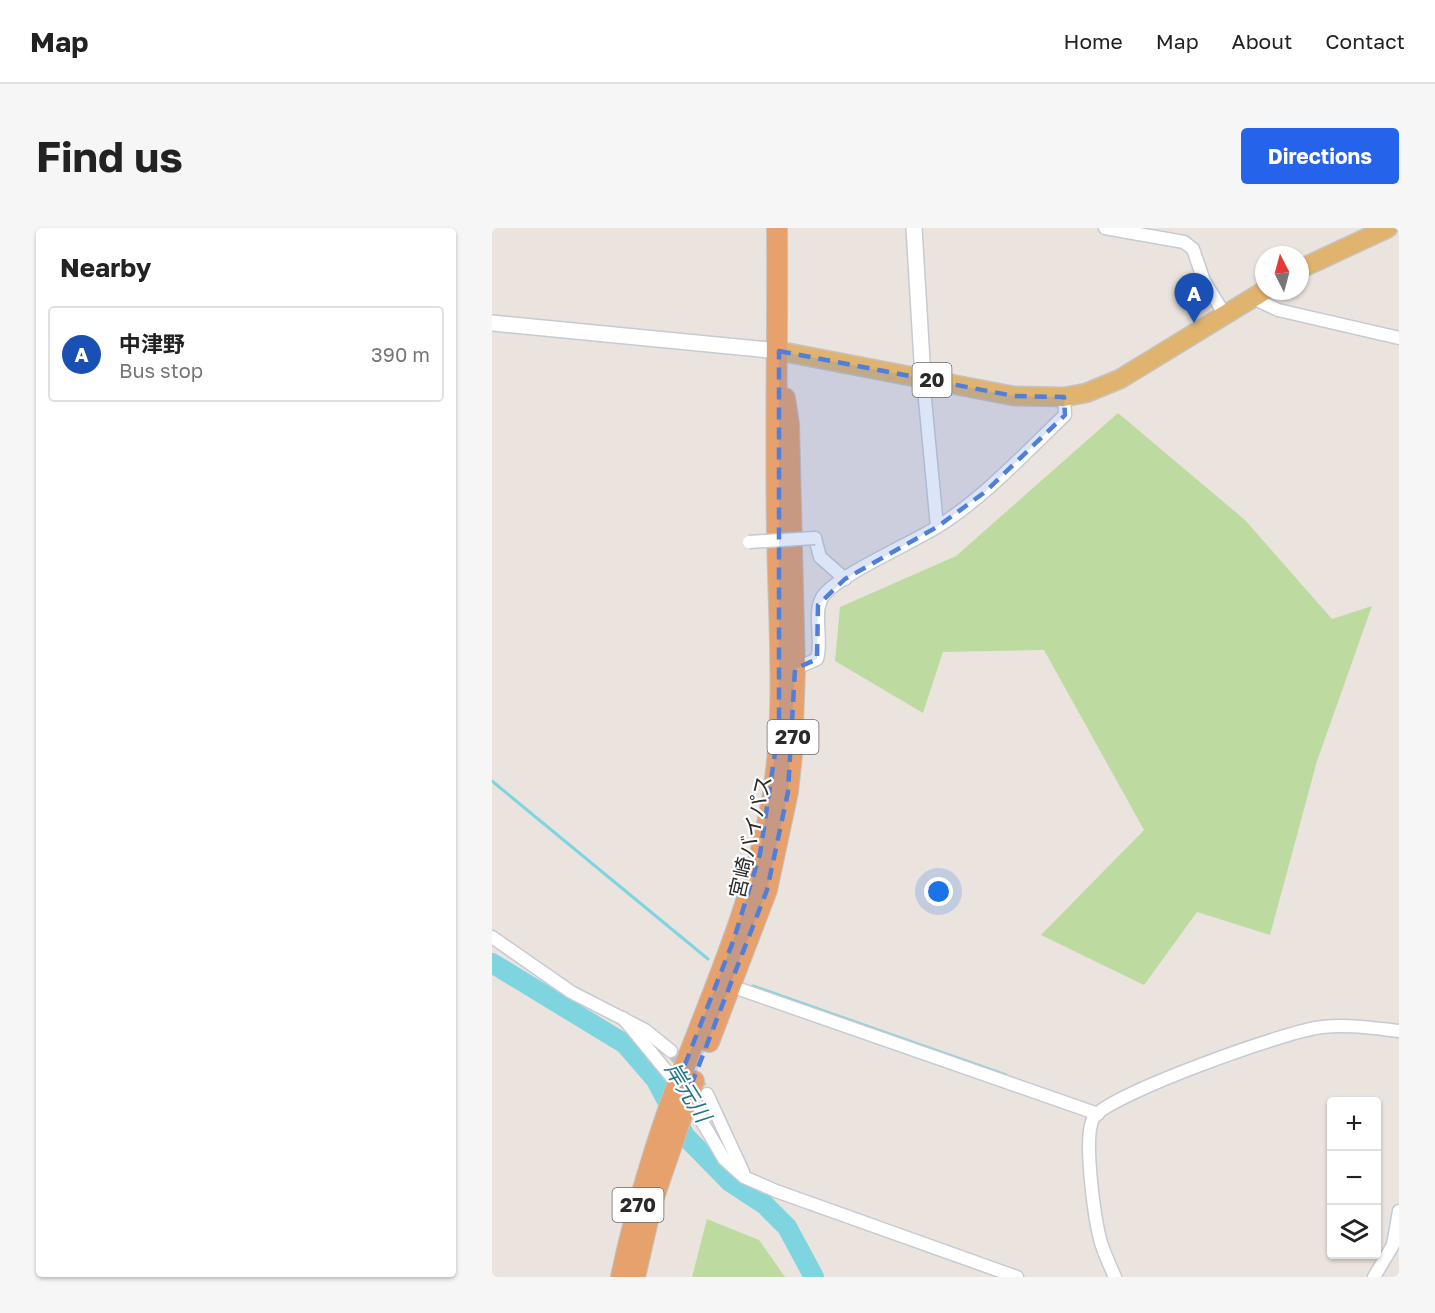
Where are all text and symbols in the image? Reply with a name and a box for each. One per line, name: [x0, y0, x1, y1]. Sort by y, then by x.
text: Map: [30, 25, 88, 58]
text: Home: [1063, 28, 1123, 54]
text: Map: [1156, 28, 1199, 54]
text: About: [1232, 28, 1292, 54]
text: Contact: [1325, 28, 1405, 54]
button: Directions: [1241, 128, 1399, 184]
text: Find us: [36, 131, 183, 181]
north arrow: [1255, 246, 1309, 300]
text: Nearby: [60, 252, 151, 283]
pin: A: [1174, 274, 1214, 323]
text: 中津野: [119, 330, 185, 357]
text: A: [74, 342, 89, 366]
text: 390 m: [371, 342, 430, 366]
text: Bus stop: [119, 358, 203, 382]
road number: 20: [912, 363, 952, 397]
road number: 270: [768, 720, 818, 754]
street label: 宮崎バイパス: [723, 773, 777, 901]
your location: [924, 877, 953, 906]
water label: 岸元川: [659, 1057, 718, 1129]
map controls: [1327, 1097, 1381, 1259]
button: +: [1327, 1097, 1381, 1151]
button: −: [1327, 1151, 1381, 1205]
road number: 270: [612, 1188, 664, 1222]
button: layers: [1327, 1205, 1381, 1259]

